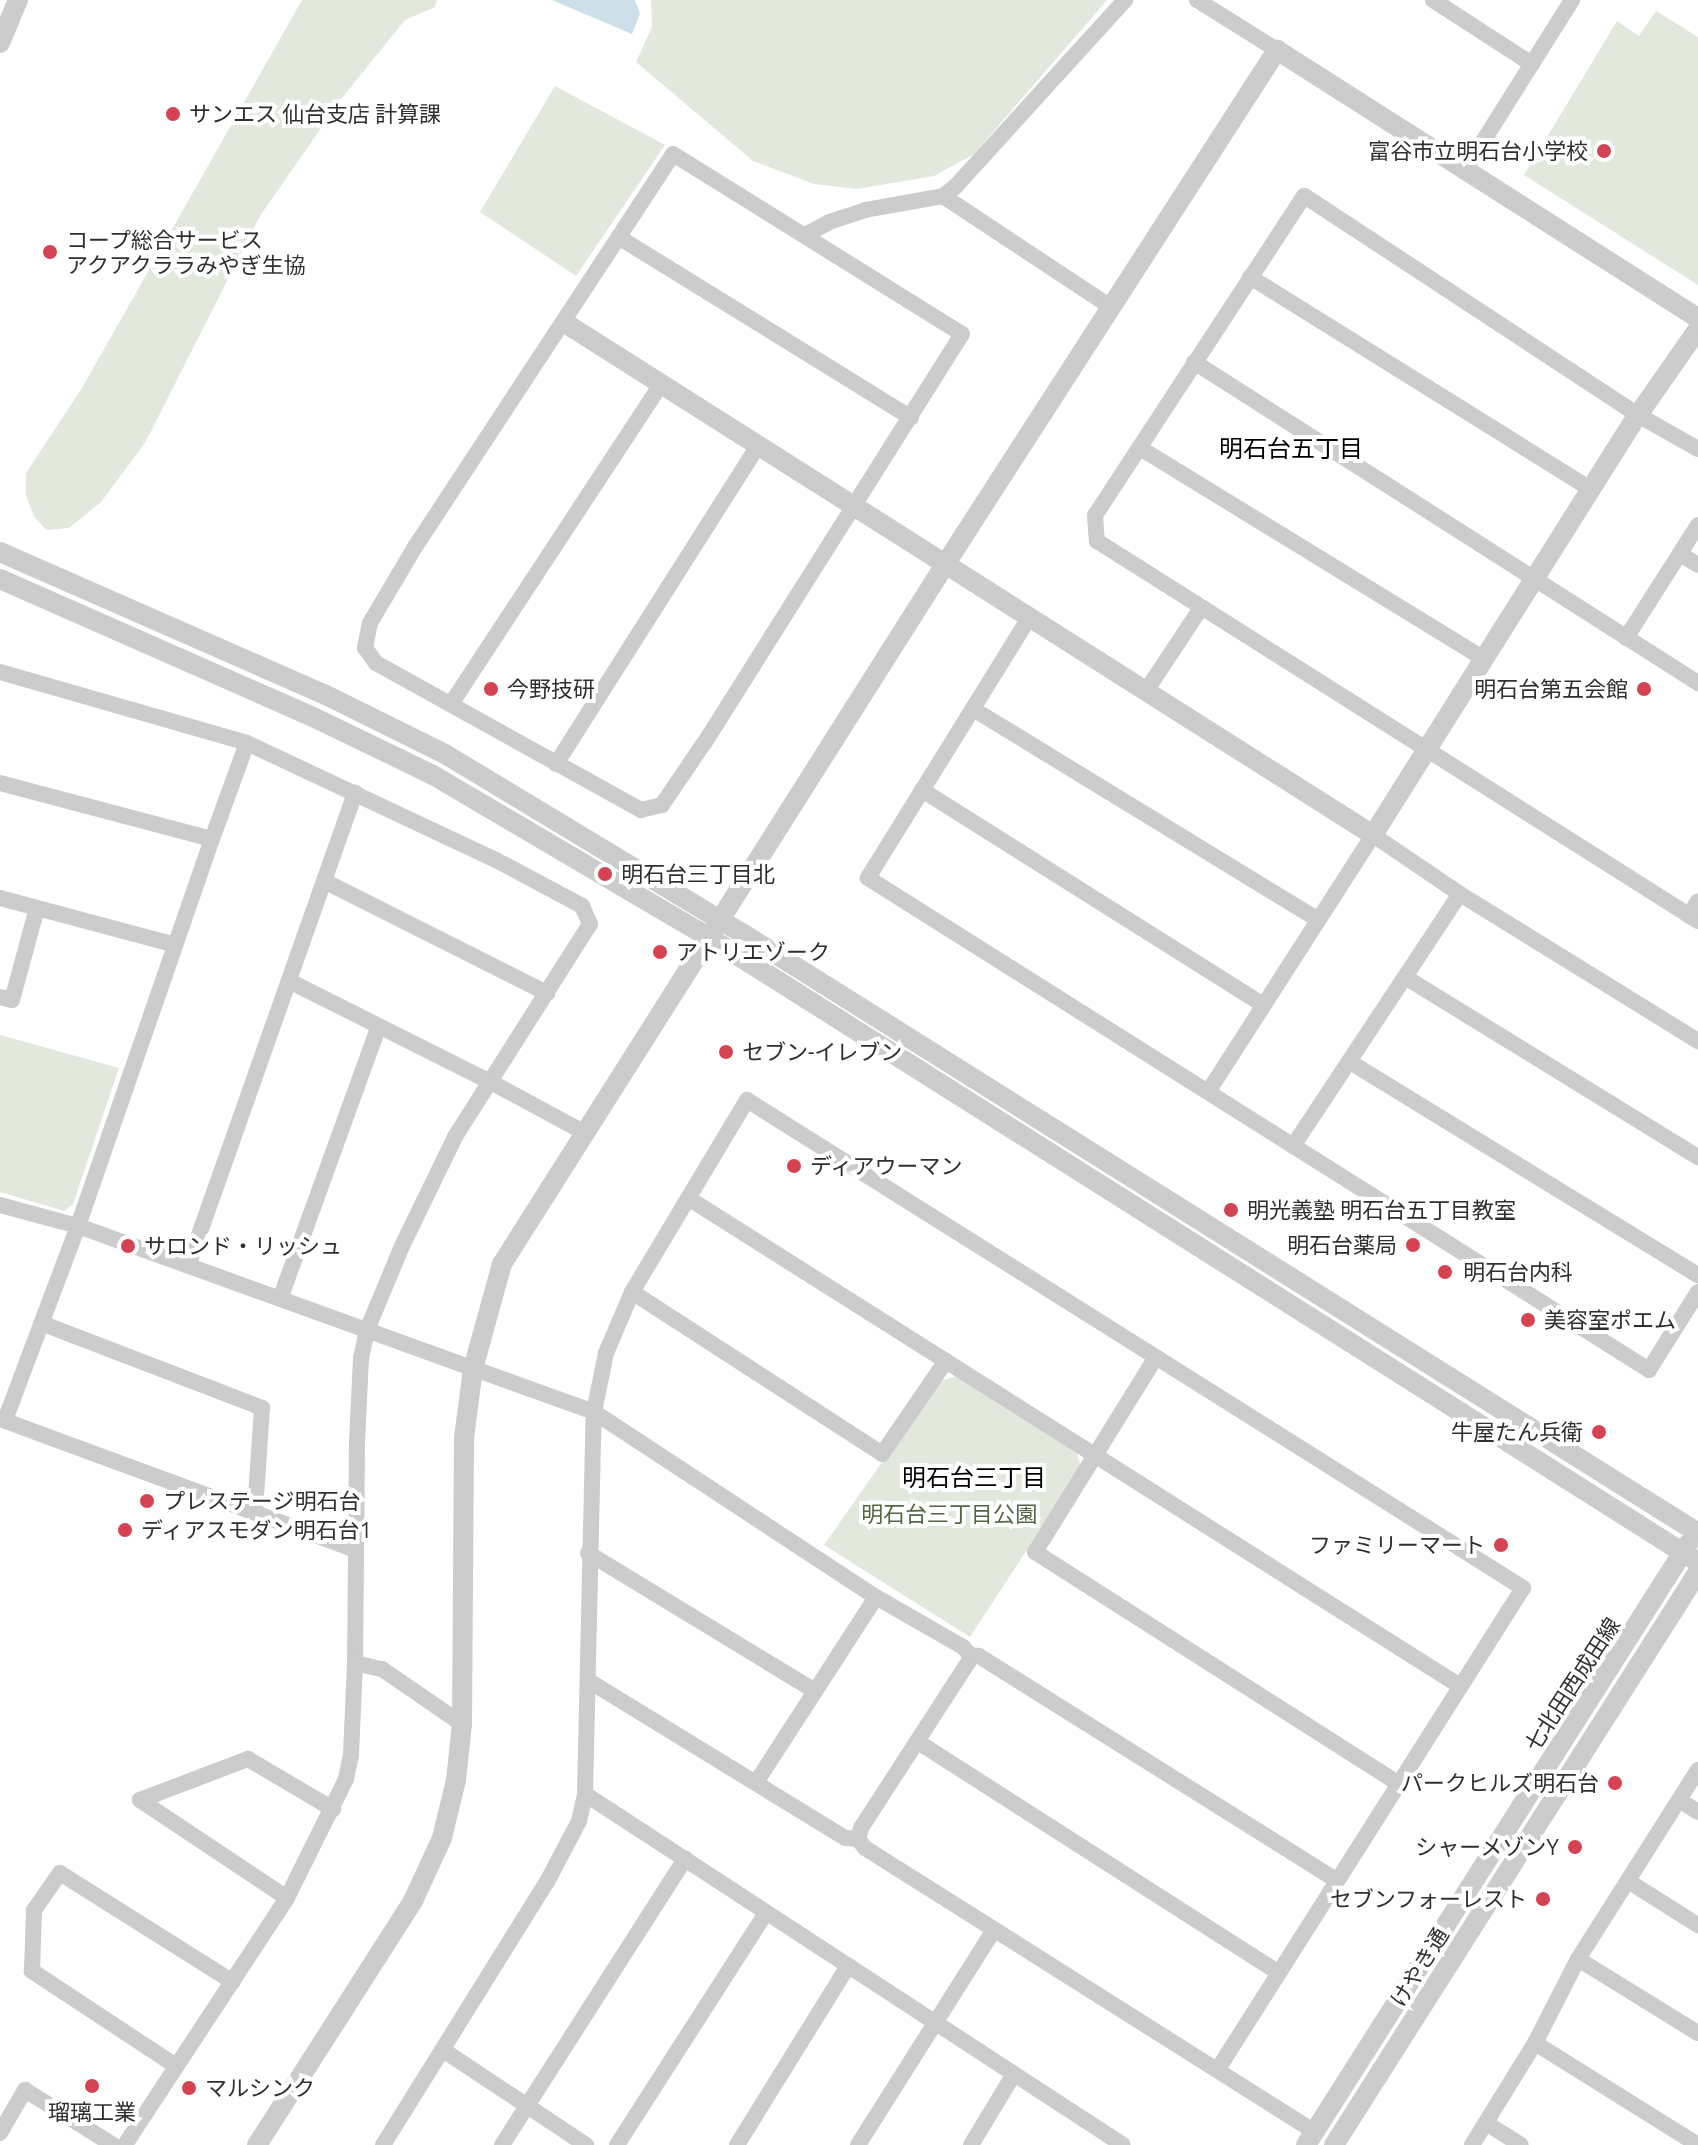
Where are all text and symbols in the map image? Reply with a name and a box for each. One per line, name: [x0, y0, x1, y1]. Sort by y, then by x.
place label: サンエス 仙台支店 計算課: [189, 101, 441, 127]
marker: サンエス 仙台支店 計算課: [164, 105, 182, 123]
place label: 富谷市立明石台小学校: [1368, 138, 1588, 164]
marker: 富谷市立明石台小学校: [1595, 142, 1613, 160]
place label: コープ総合サービス アクアクララみやぎ生協: [66, 226, 308, 278]
marker: コープ総合サービス アクアクララみやぎ生協: [41, 243, 59, 261]
district label: 明石台五丁目: [1219, 435, 1363, 463]
place label: 今野技研: [507, 676, 595, 702]
place label: 明石台第五会館: [1474, 676, 1628, 702]
marker: 今野技研: [482, 680, 500, 698]
marker: 明石台第五会館: [1635, 680, 1653, 698]
place label: 明石台三丁目北: [621, 861, 775, 887]
marker: 明石台三丁目北: [596, 865, 614, 883]
place label: アトリエゾーク: [676, 939, 830, 965]
marker: アトリエゾーク: [651, 943, 669, 961]
place label: セブン-イレブン: [742, 1039, 902, 1065]
marker: セブン-イレブン: [717, 1043, 735, 1061]
place label: ディアウーマン: [810, 1153, 964, 1179]
marker: ディアウーマン: [785, 1157, 803, 1175]
place label: 明光義塾 明石台五丁目教室: [1247, 1197, 1516, 1223]
marker: 明光義塾 明石台五丁目教室: [1222, 1201, 1240, 1219]
place label: 明石台薬局: [1287, 1232, 1397, 1258]
place label: サロンド・リッシュ: [144, 1233, 342, 1259]
marker: 明石台薬局: [1404, 1236, 1422, 1254]
marker: サロンド・リッシュ: [119, 1237, 137, 1255]
place label: 明石台内科: [1463, 1259, 1573, 1285]
marker: 明石台内科: [1434, 1261, 1456, 1283]
place label: 美容室ポエム: [1544, 1307, 1676, 1333]
marker: 美容室ポエム: [1519, 1311, 1537, 1329]
place label: 牛屋たん兵衛: [1451, 1419, 1583, 1445]
marker: 牛屋たん兵衛: [1590, 1423, 1608, 1441]
district label: 明石台三丁目: [902, 1464, 1046, 1492]
place label: プレステージ明石台: [163, 1488, 361, 1514]
marker: プレステージ明石台: [138, 1492, 156, 1510]
park label: 明石台三丁目公園: [861, 1501, 1037, 1527]
place label: ディアスモダン明石台1: [141, 1517, 373, 1543]
marker: ディアスモダン明石台1: [116, 1521, 134, 1539]
place label: ファミリーマート: [1309, 1532, 1485, 1558]
marker: ファミリーマート: [1492, 1536, 1510, 1554]
street label: 七北田西成田線: [1519, 1612, 1625, 1756]
place label: パークヒルズ明石台: [1401, 1770, 1599, 1796]
marker: パークヒルズ明石台: [1606, 1774, 1624, 1792]
place label: シャーメゾンY: [1414, 1834, 1559, 1860]
marker: シャーメゾンY: [1566, 1838, 1584, 1856]
place label: セブンフォーレスト: [1329, 1886, 1527, 1912]
marker: セブンフォーレスト: [1534, 1890, 1552, 1908]
street label: けやき通: [1384, 1923, 1454, 2011]
place label: マルシンク: [205, 2075, 315, 2101]
marker: 瑠璃工業: [83, 2077, 101, 2095]
marker: マルシンク: [180, 2079, 198, 2097]
place label: 瑠璃工業: [48, 2099, 136, 2125]

